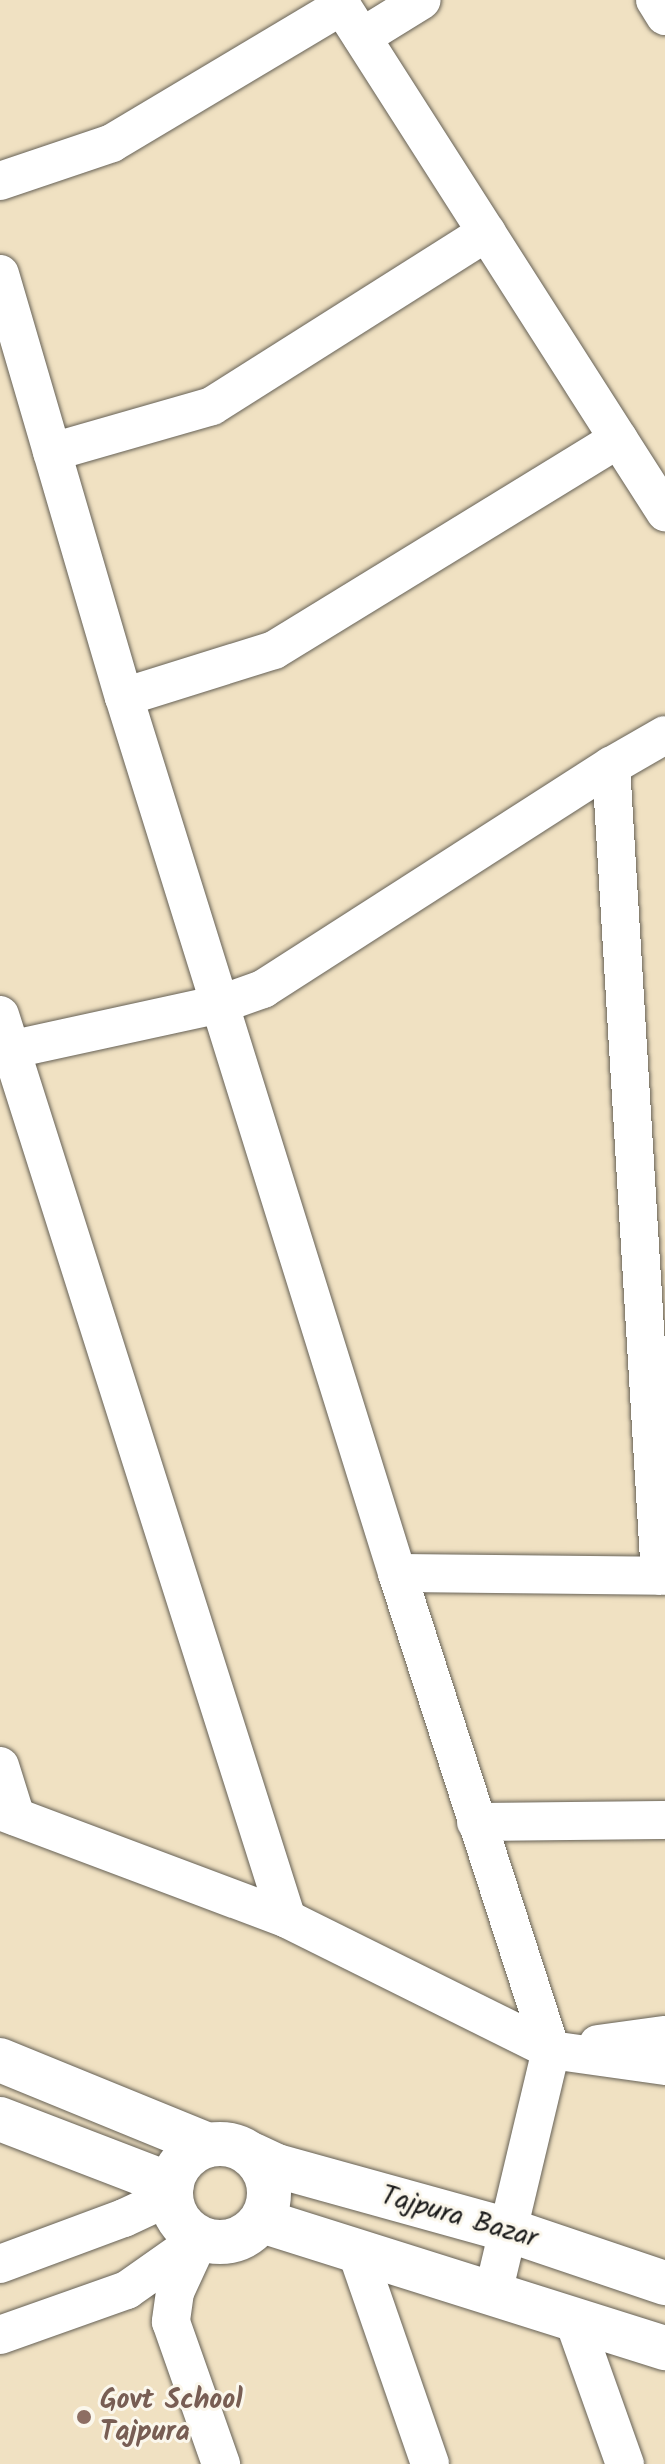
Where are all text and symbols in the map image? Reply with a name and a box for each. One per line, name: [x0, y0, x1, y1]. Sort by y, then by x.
street label: Tajpura Bazar: [377, 2180, 541, 2256]
place label: Govt School Tajpura: [100, 2384, 243, 2450]
marker: Govt School Tajpura: [75, 2408, 93, 2426]

